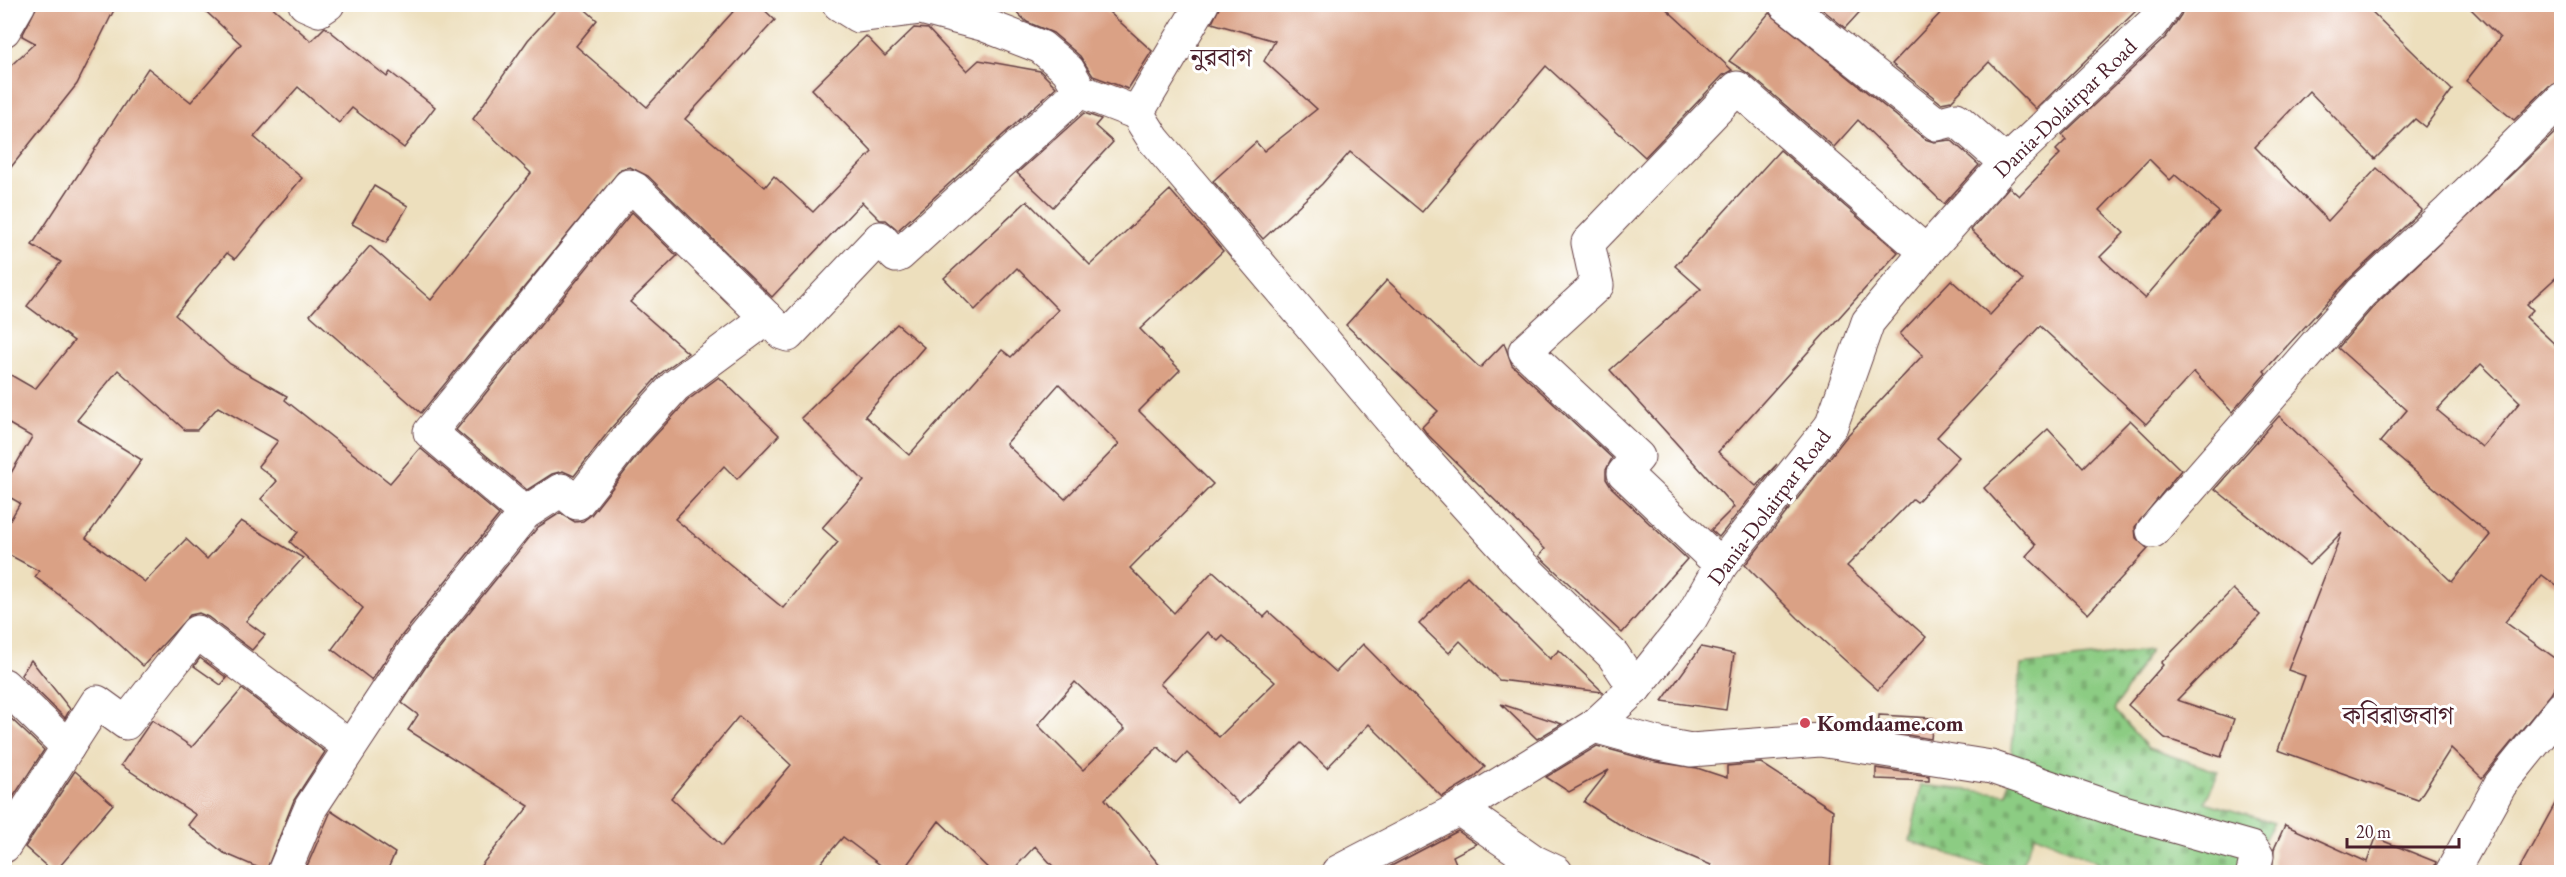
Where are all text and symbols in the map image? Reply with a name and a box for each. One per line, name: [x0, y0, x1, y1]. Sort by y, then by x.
street label: Dania-Dolairpar Road: [1987, 31, 2144, 184]
district label: নুরবাগ: [1189, 40, 1253, 74]
street label: Dania-Dolairpar Road: [1701, 422, 1838, 591]
district label: কবিরাজবাগ: [2342, 698, 2455, 732]
place label: Komdaame.com: [1817, 709, 1964, 738]
marker: Komdaame.com: [1798, 716, 1812, 730]
scale bar: [2347, 811, 2460, 849]
text: 20 m: [2356, 820, 2391, 843]

